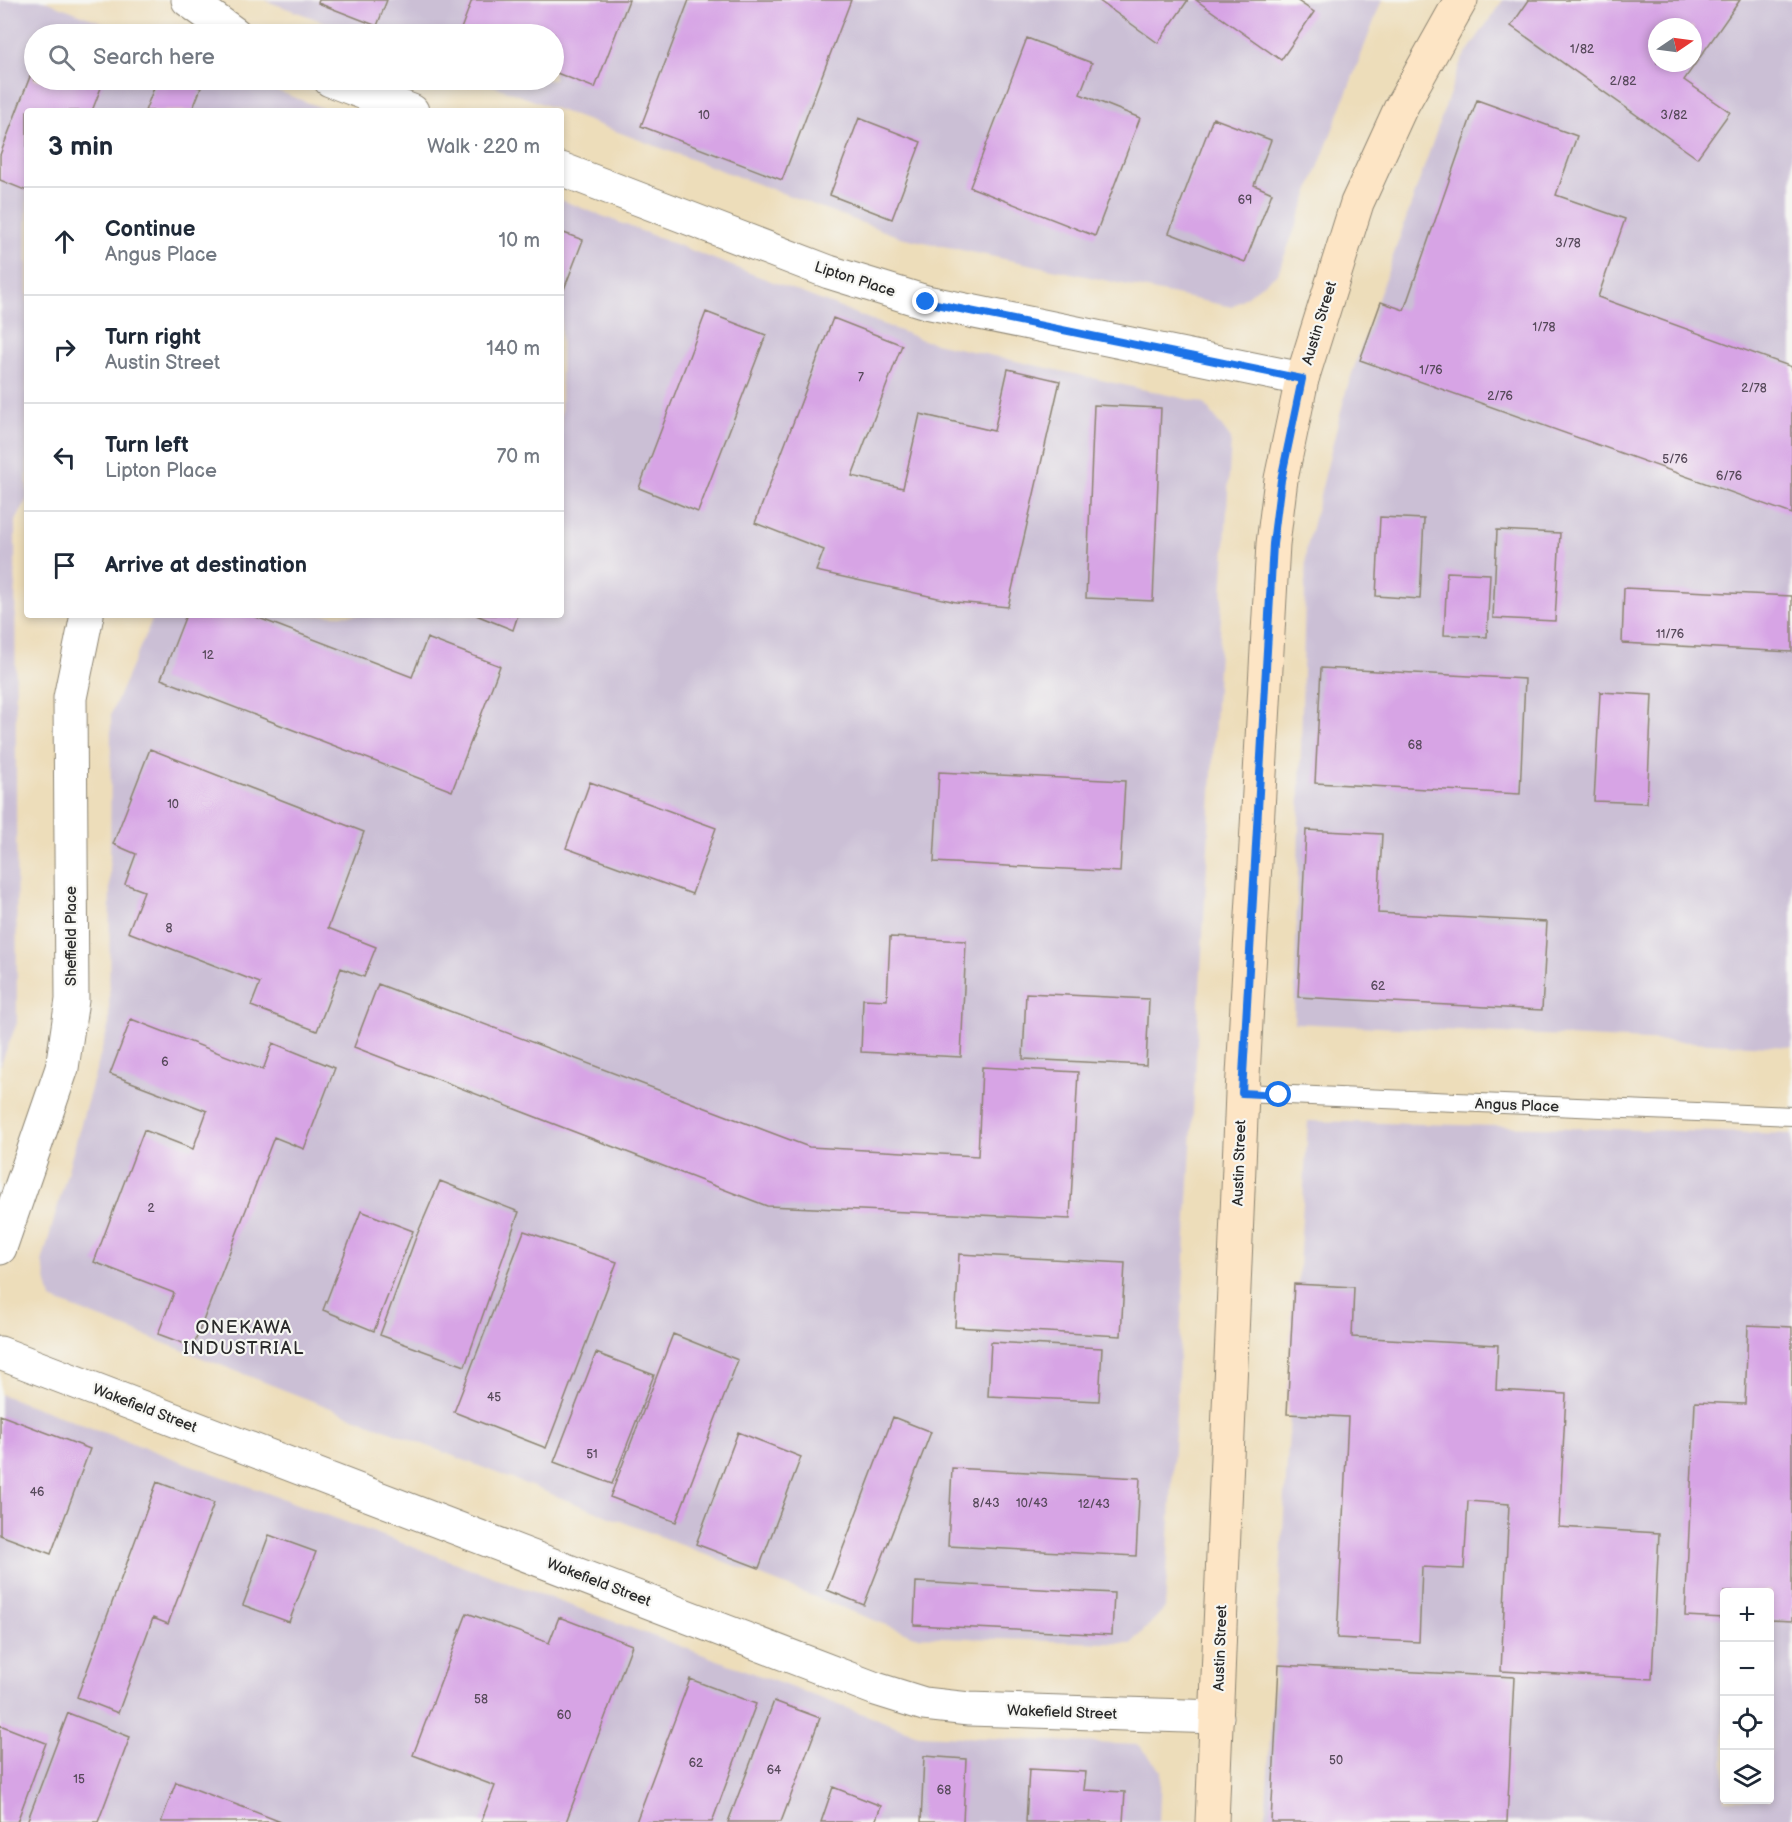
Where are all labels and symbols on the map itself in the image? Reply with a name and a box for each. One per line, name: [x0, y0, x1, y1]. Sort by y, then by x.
north arrow: [1648, 18, 1702, 72]
house number: 1/82: [1570, 42, 1594, 57]
house number: 2/82: [1610, 74, 1636, 89]
house number: 10: [698, 108, 710, 123]
house number: 3/82: [1661, 108, 1687, 123]
house number: 69: [1238, 193, 1252, 208]
house number: 3/78: [1555, 236, 1581, 251]
street label: Lipton Place: [812, 257, 898, 302]
street label: Austin Street: [1298, 279, 1341, 367]
route end: [912, 288, 938, 314]
house number: 1/78: [1533, 320, 1555, 335]
house number: 1/76: [1419, 363, 1443, 378]
house number: 7: [858, 370, 864, 385]
house number: 2/78: [1741, 381, 1767, 396]
house number: 2/76: [1487, 389, 1513, 404]
house number: 5/76: [1662, 452, 1688, 467]
house number: 6/76: [1716, 469, 1742, 484]
house number: 11/76: [1656, 627, 1684, 642]
house number: 12: [202, 648, 214, 663]
house number: 68: [1408, 738, 1422, 753]
house number: 10: [167, 797, 179, 812]
street label: Sheffield Place: [62, 886, 81, 986]
house number: 8: [166, 921, 173, 936]
house number: 62: [1371, 979, 1385, 994]
house number: 6: [161, 1055, 169, 1070]
route start: [1265, 1081, 1291, 1107]
street label: Angus Place: [1475, 1095, 1559, 1116]
street label: Austin Street: [1228, 1119, 1251, 1206]
house number: 2: [147, 1201, 155, 1216]
district label: ONEKAWA INDUSTRIAL: [183, 1317, 305, 1359]
street label: Wakefield Street: [90, 1380, 200, 1437]
house number: 45: [487, 1390, 501, 1405]
house number: 51: [586, 1447, 598, 1462]
house number: 46: [30, 1485, 44, 1500]
house number: 8/43: [972, 1496, 1000, 1511]
house number: 10/43: [1016, 1496, 1048, 1511]
house number: 12/43: [1078, 1497, 1110, 1512]
street label: Wakefield Street: [544, 1554, 654, 1611]
street label: Austin Street: [1209, 1604, 1232, 1691]
house number: 58: [474, 1692, 488, 1707]
street label: Wakefield Street: [1007, 1701, 1118, 1724]
house number: 60: [557, 1708, 571, 1723]
house number: 50: [1329, 1753, 1343, 1768]
house number: 62: [689, 1756, 703, 1771]
house number: 64: [767, 1763, 782, 1778]
house number: 15: [73, 1772, 85, 1787]
house number: 68: [937, 1783, 951, 1798]

